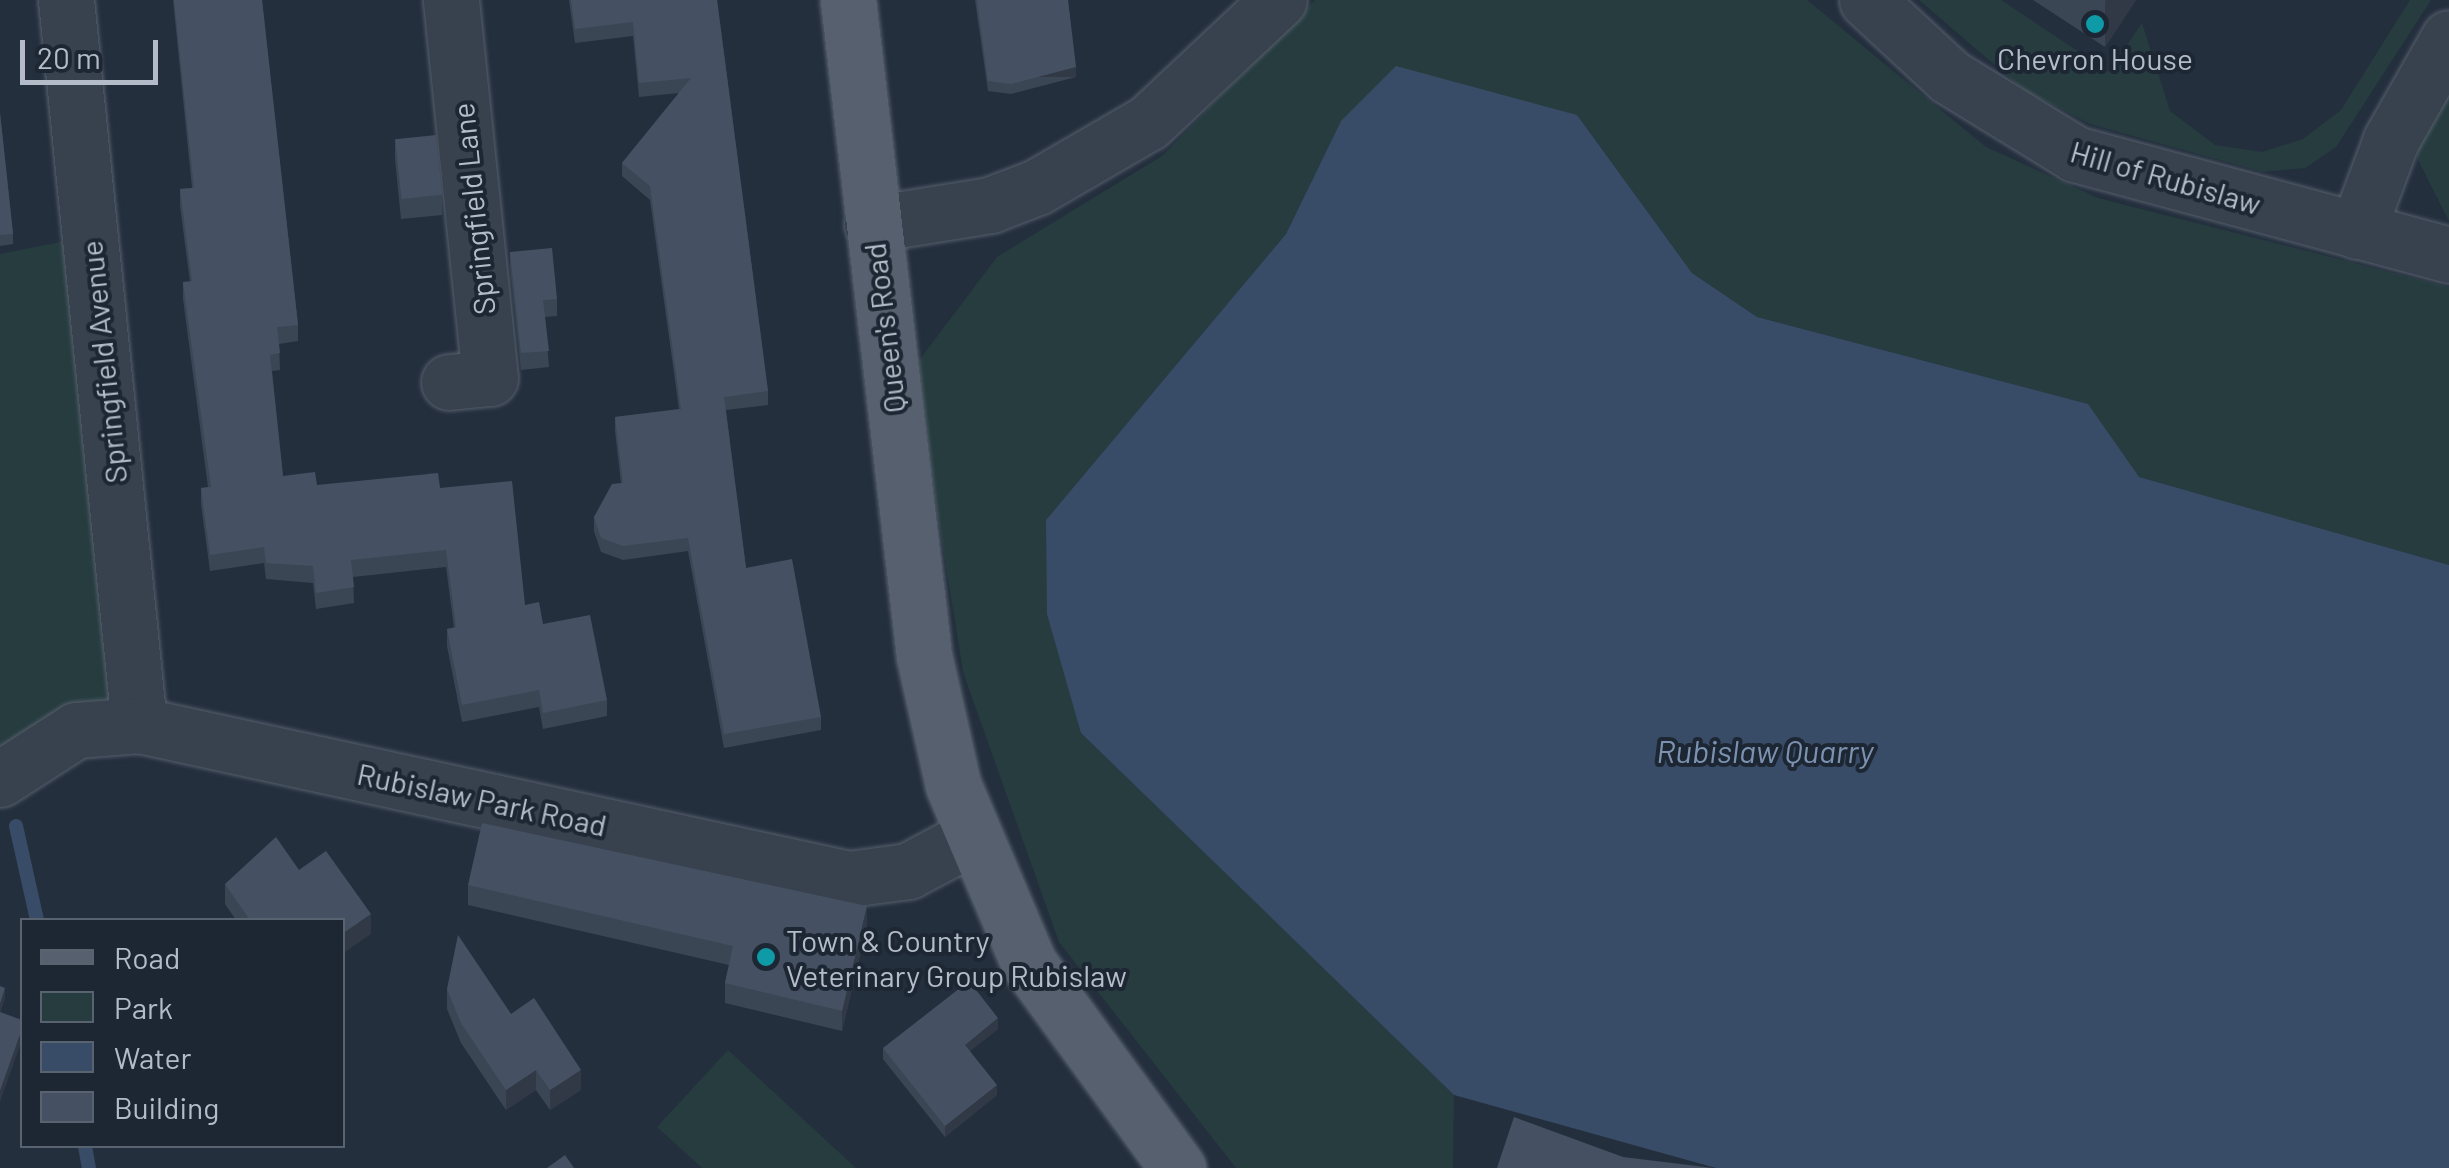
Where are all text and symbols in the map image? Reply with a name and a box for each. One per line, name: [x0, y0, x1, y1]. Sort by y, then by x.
marker: Chevron House: [2084, 13, 2106, 35]
scale bar: [25, 20, 162, 82]
text: 20 m: [37, 39, 101, 75]
place label: Chevron House: [1997, 40, 2193, 76]
street label: Springfield Lane: [444, 101, 502, 317]
street label: Hill of Rubislaw: [2067, 133, 2265, 221]
street label: Springfield Avenue: [72, 239, 134, 485]
street label: Queen's Road: [856, 241, 912, 415]
water label: Rubislaw Quarry: [1656, 731, 1874, 769]
street label: Rubislaw Park Road: [354, 755, 610, 843]
legend: [20, 918, 345, 1148]
place label: Town & Country Veterinary Group Rubislaw: [786, 922, 1127, 992]
text: Road: [114, 939, 180, 975]
marker: Town & Country Veterinary Group Rubislaw: [755, 946, 777, 968]
text: Park: [114, 989, 173, 1025]
text: Water: [114, 1039, 192, 1075]
text: Building: [114, 1089, 219, 1125]

